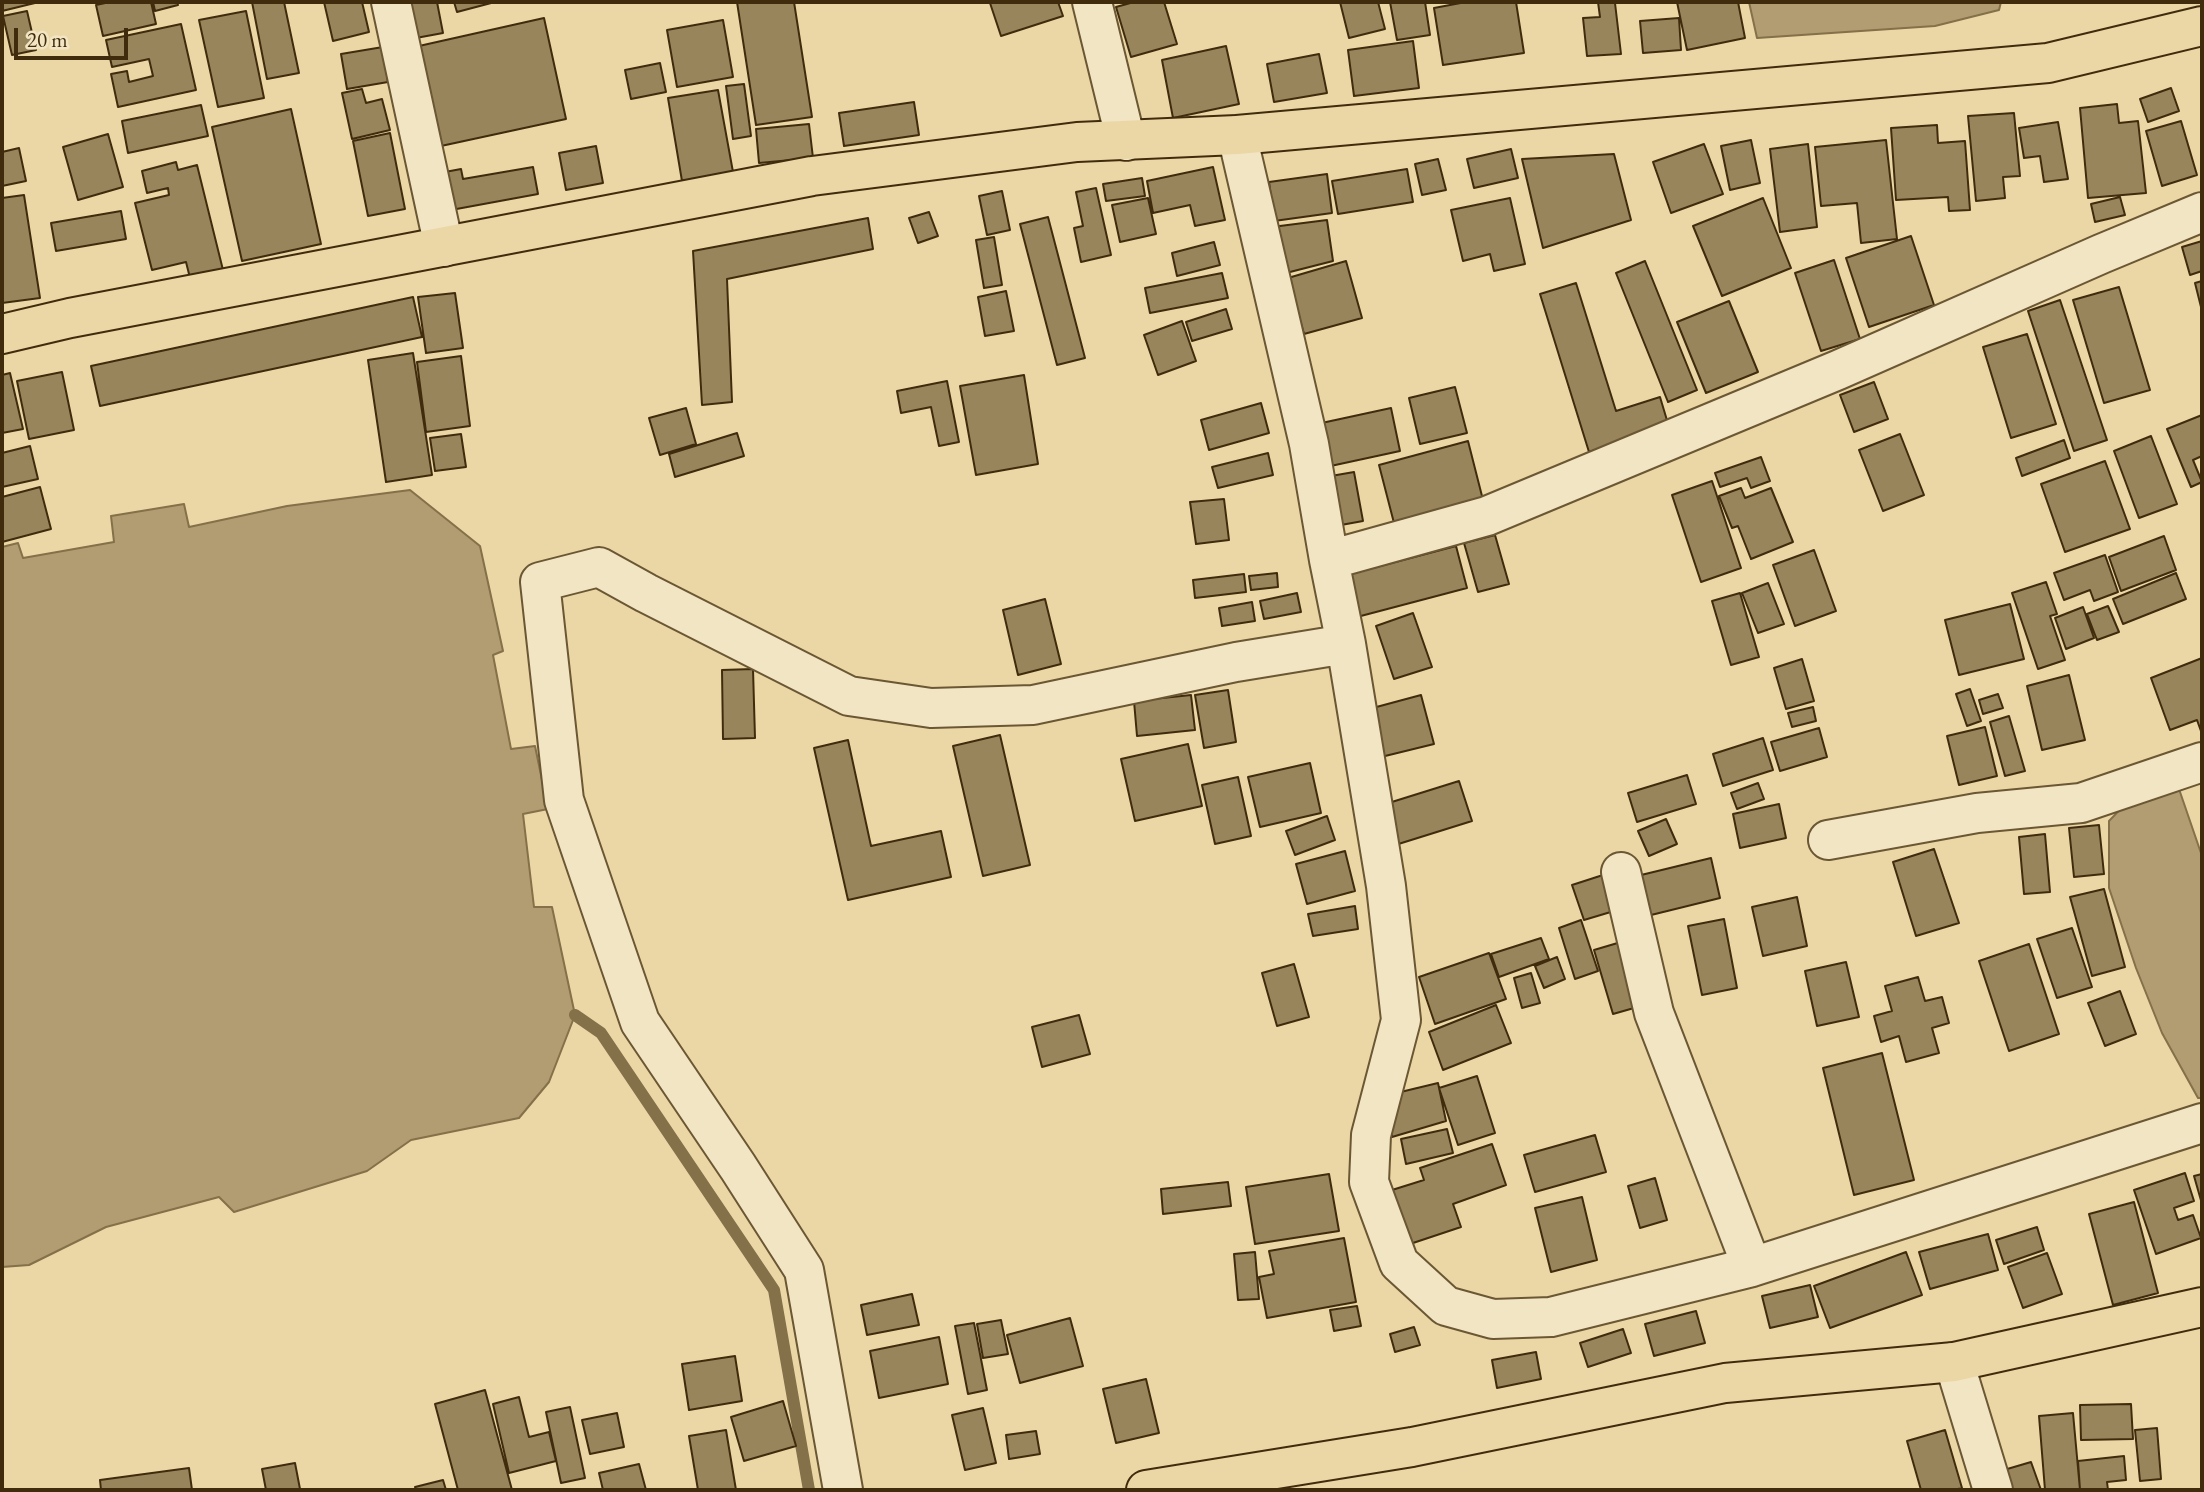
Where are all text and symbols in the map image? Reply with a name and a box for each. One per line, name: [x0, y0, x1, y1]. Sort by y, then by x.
scale bar: [18, 14, 131, 58]
text: 20 m: [27, 26, 68, 53]

